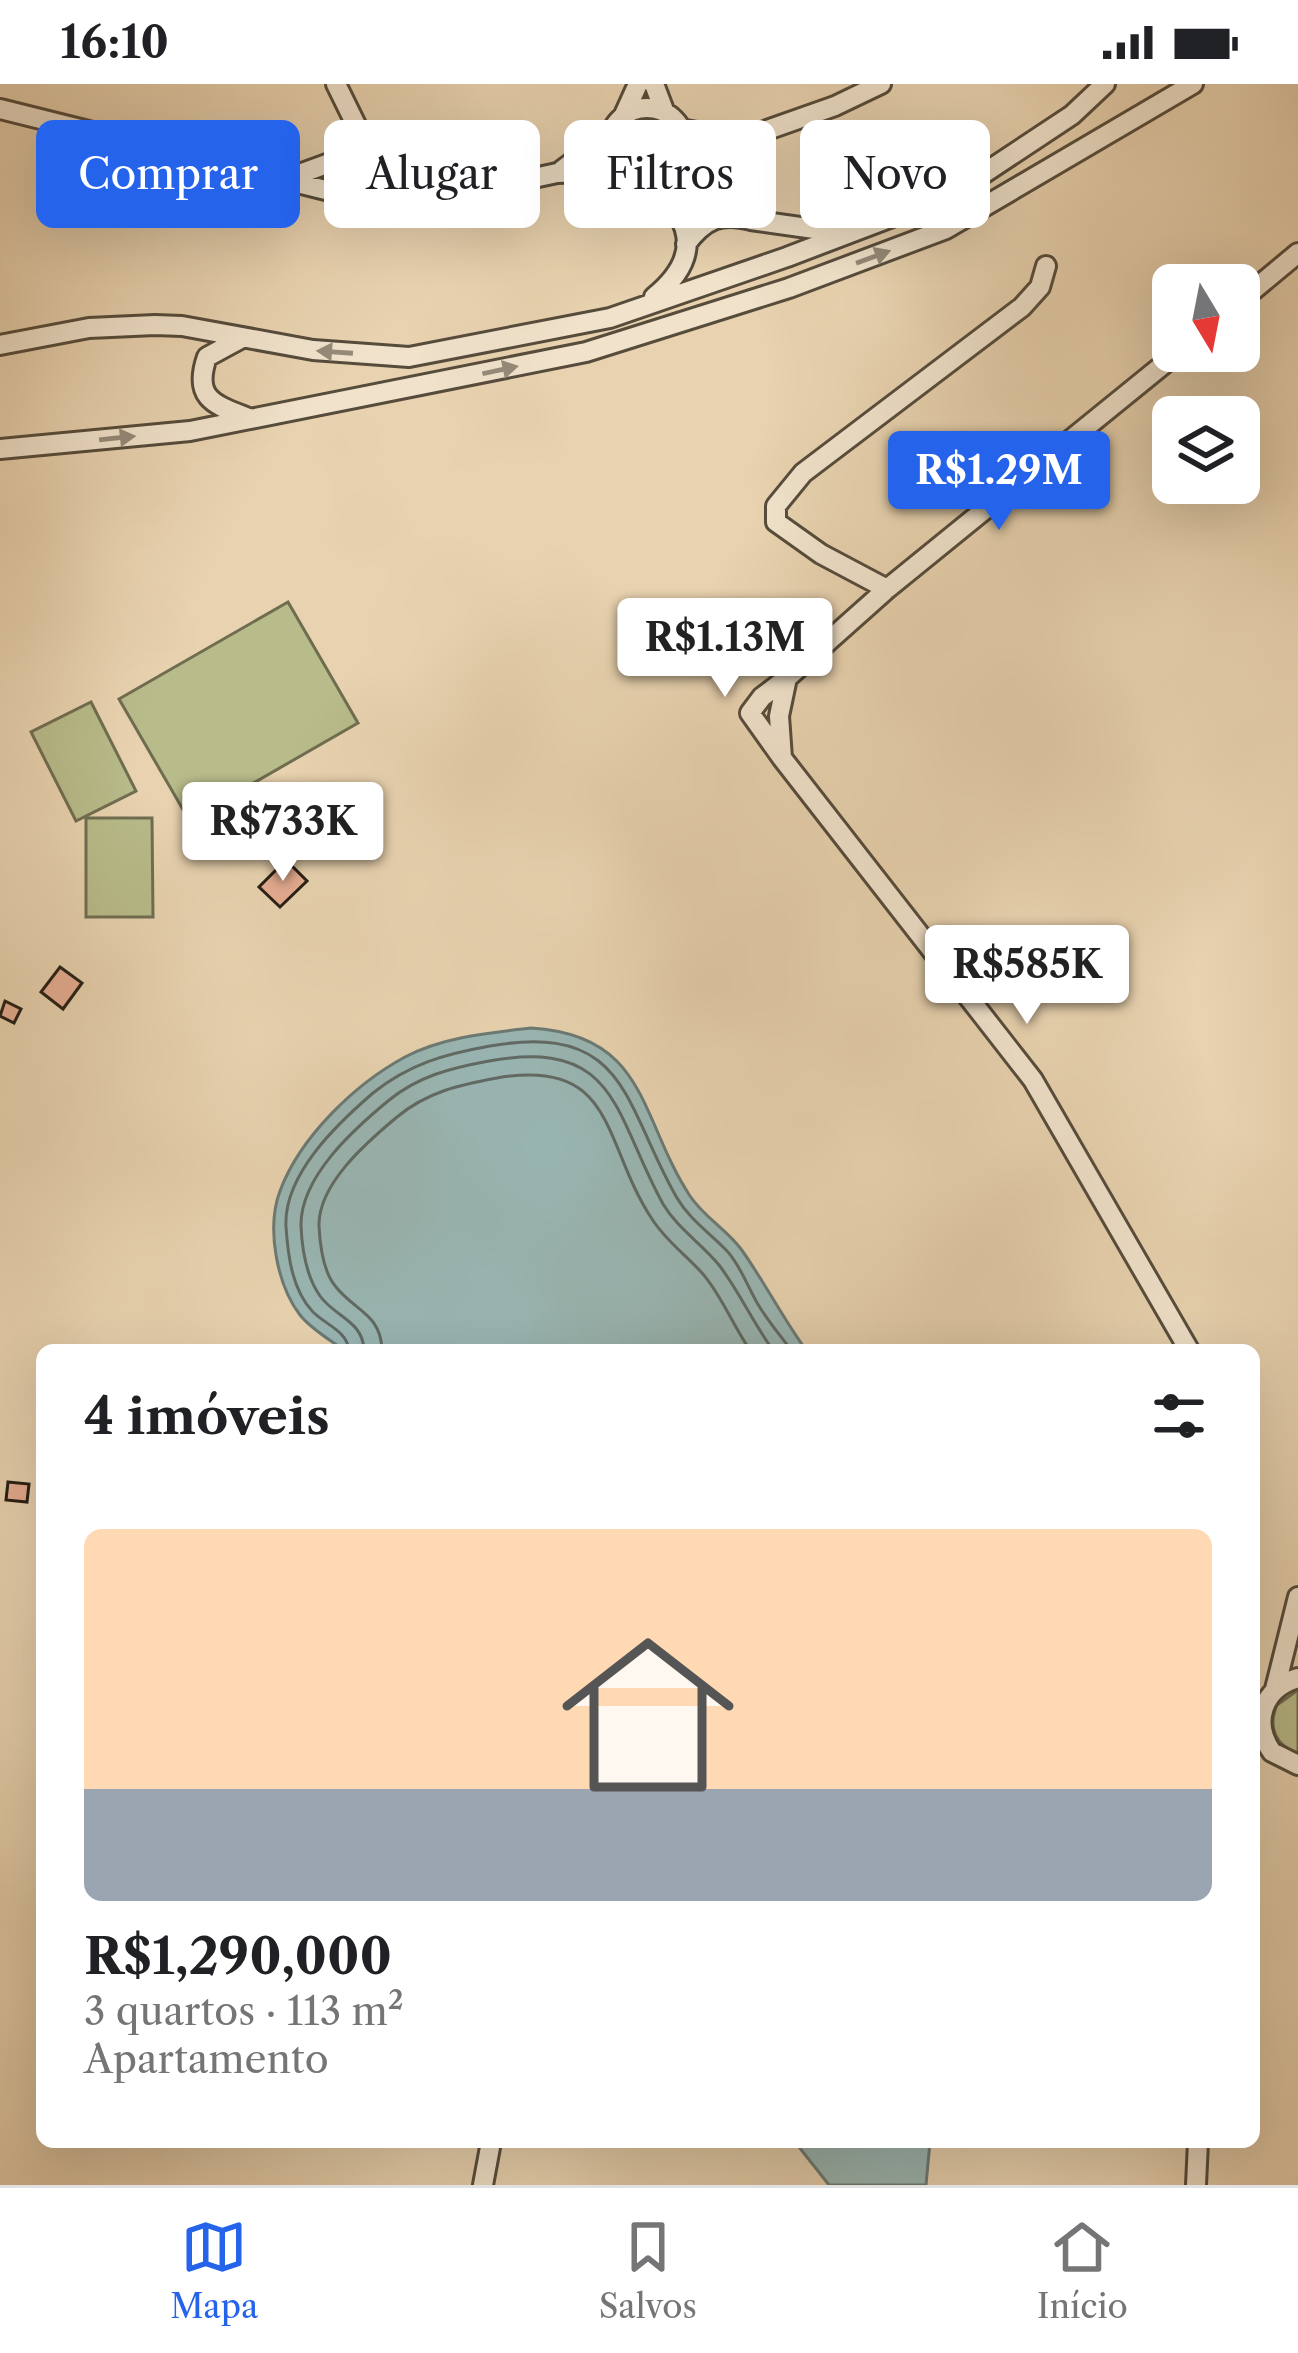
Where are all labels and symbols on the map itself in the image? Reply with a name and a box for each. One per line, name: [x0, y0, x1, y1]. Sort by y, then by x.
one-way arrow: [855, 246, 891, 265]
north arrow: [1152, 264, 1260, 372]
one-way arrow: [316, 342, 353, 361]
one-way arrow: [482, 360, 520, 379]
one-way arrow: [98, 428, 136, 447]
pin: R$1.29M: [888, 431, 1110, 533]
pin: R$1.13M: [614, 598, 836, 700]
pin: R$733K: [185, 782, 381, 884]
pin: R$585K: [929, 925, 1125, 1027]

